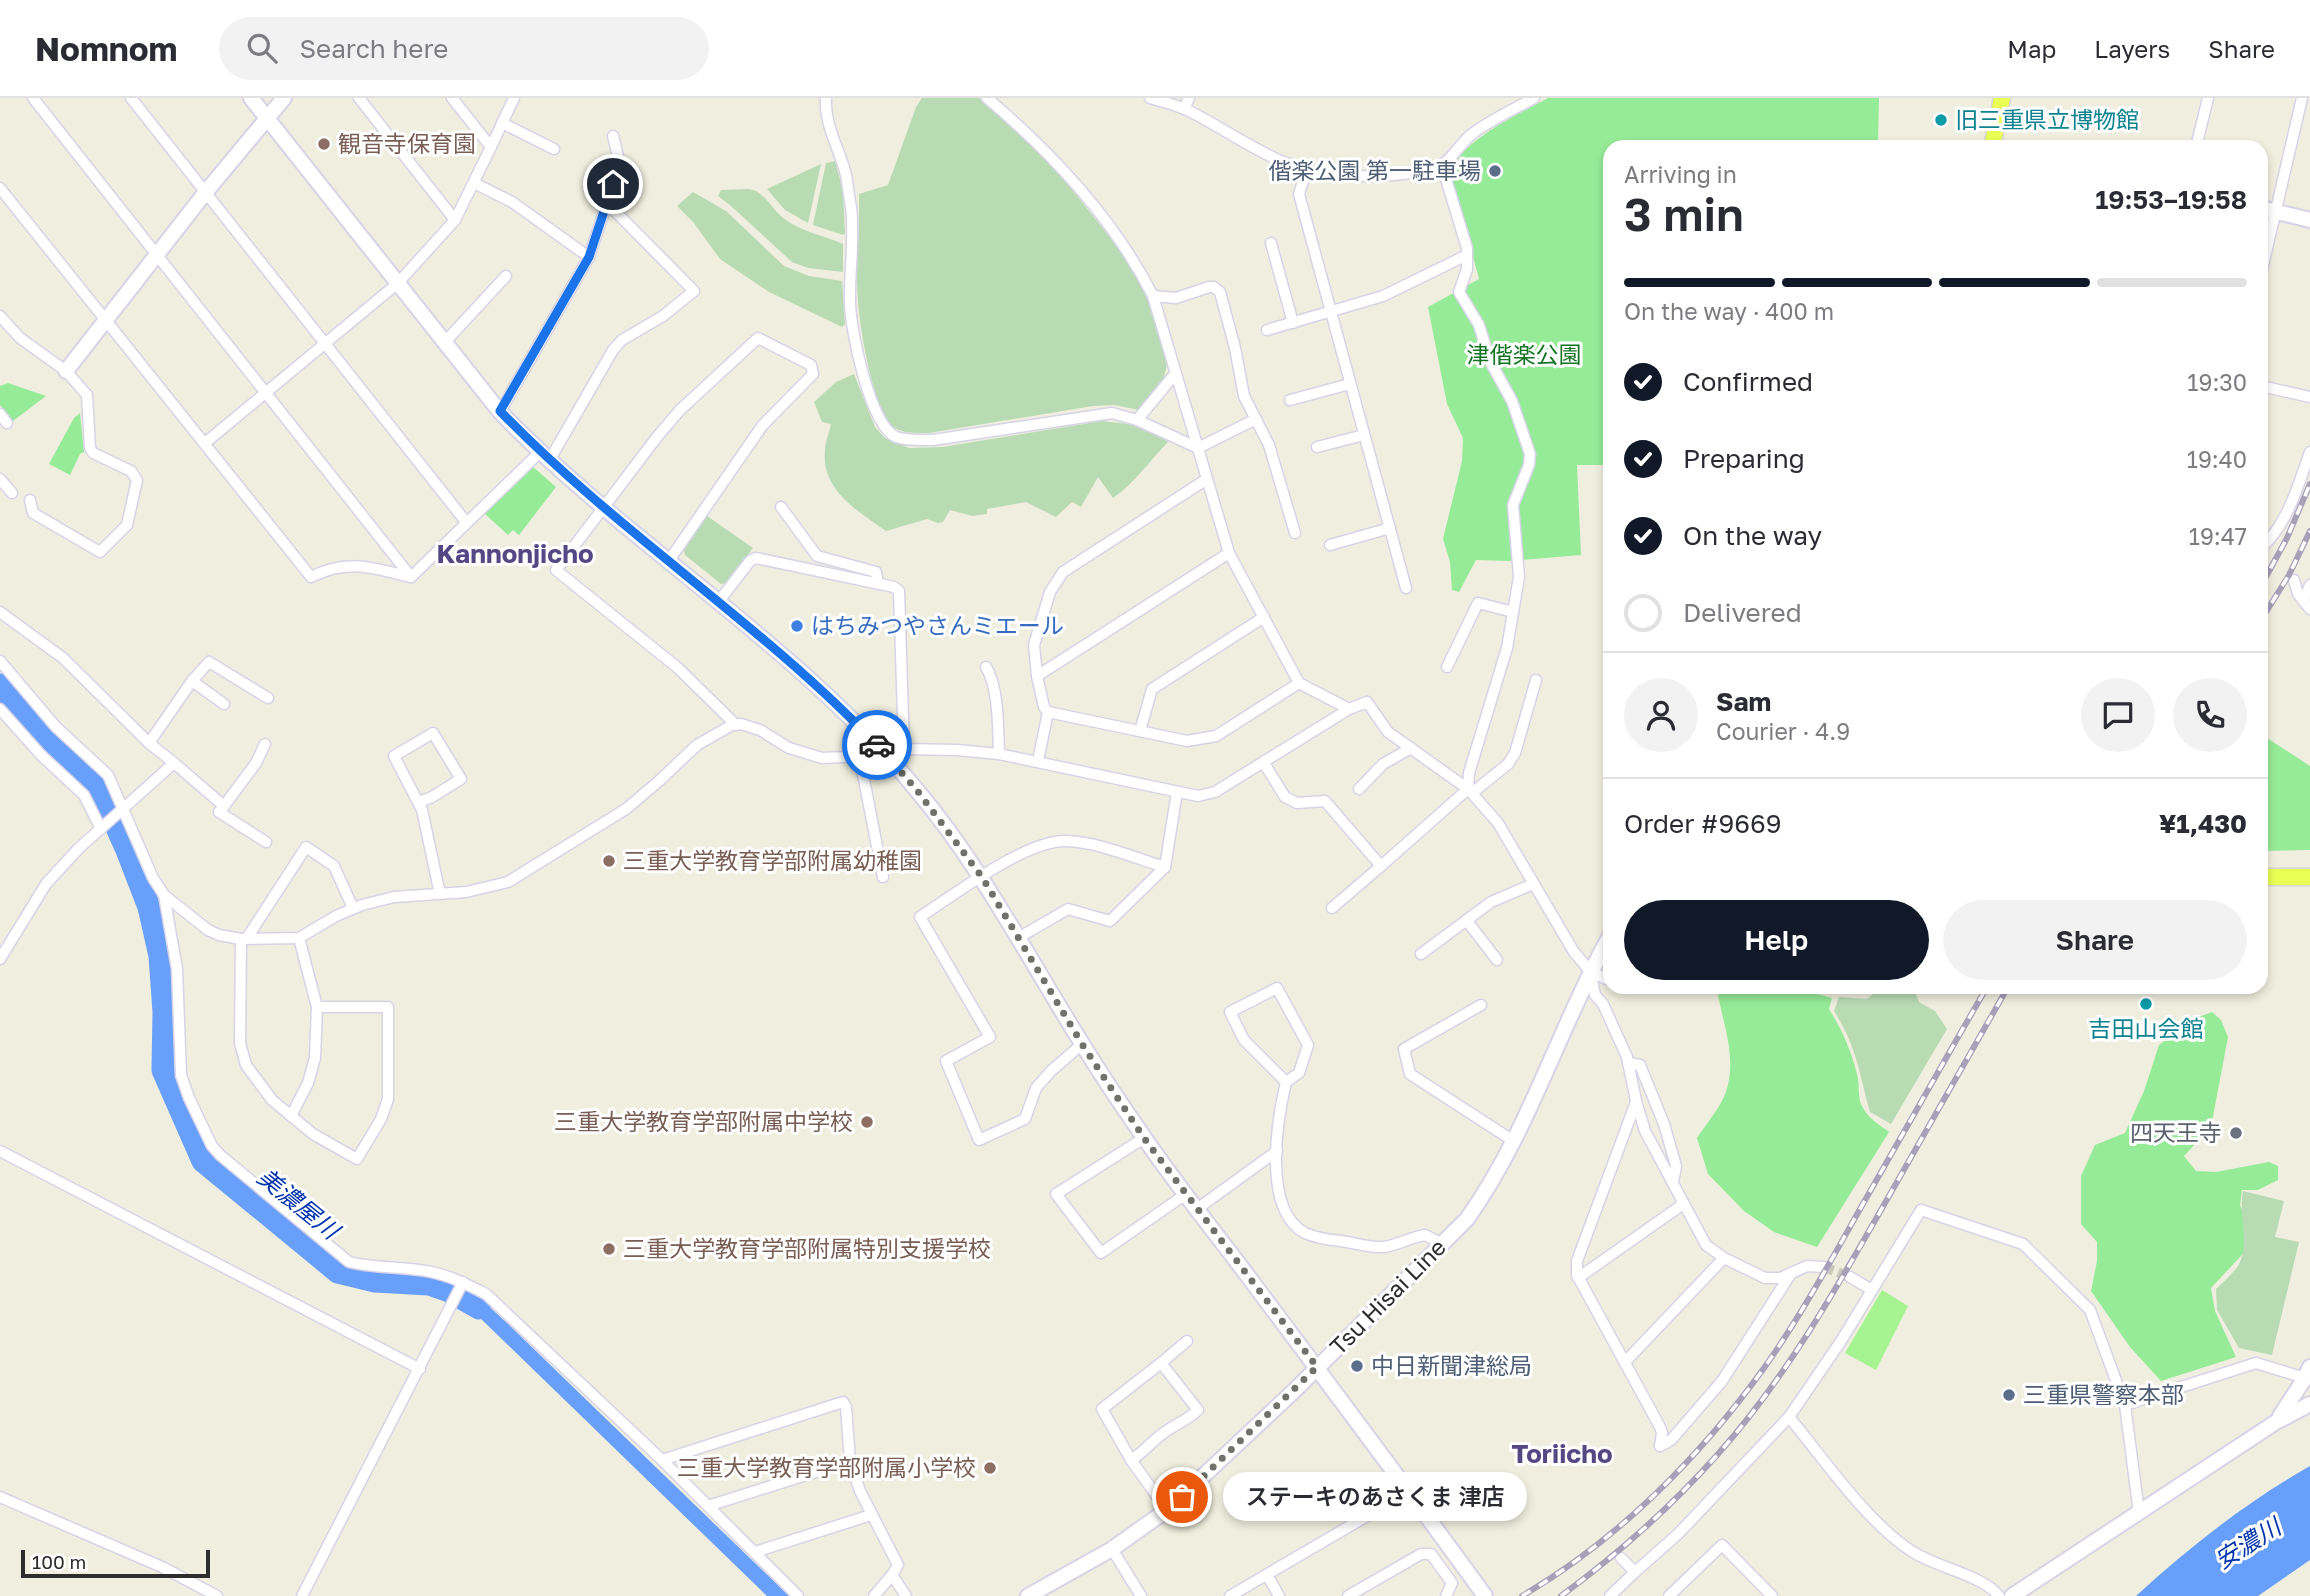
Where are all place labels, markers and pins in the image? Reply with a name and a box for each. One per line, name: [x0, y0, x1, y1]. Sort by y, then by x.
place label: 旧三重県立博物館: [1955, 105, 2139, 133]
marker: 旧三重県立博物館: [1933, 112, 1949, 128]
place label: 観音寺保育園: [338, 129, 476, 157]
marker: 観音寺保育園: [316, 136, 332, 152]
pin: [583, 154, 643, 214]
place label: 偕楽公園 第一駐車場: [1268, 156, 1481, 184]
marker: 偕楽公園 第一駐車場: [1487, 163, 1503, 179]
place label: はちみつやさんミエール: [811, 611, 1064, 639]
marker: はちみつやさんミエール: [789, 618, 805, 634]
place label: 三重大学教育学部附属幼稚園: [623, 846, 922, 874]
marker: 三重大学教育学部附属幼稚園: [601, 853, 617, 869]
marker: 吉田山会館: [2138, 996, 2154, 1012]
place label: 吉田山会館: [2089, 1014, 2204, 1042]
place label: 三重大学教育学部附属中学校: [554, 1107, 853, 1135]
marker: 三重大学教育学部附属中学校: [859, 1114, 875, 1130]
place label: 四天王寺: [2130, 1118, 2222, 1146]
marker: 四天王寺: [2228, 1125, 2244, 1141]
place label: 三重大学教育学部附属特別支援学校: [623, 1234, 991, 1262]
marker: 三重大学教育学部附属特別支援学校: [601, 1241, 617, 1257]
place label: 中日新聞津総局: [1371, 1351, 1532, 1379]
marker: 中日新聞津総局: [1349, 1358, 1365, 1374]
place label: 三重県警察本部: [2023, 1380, 2184, 1408]
marker: 三重県警察本部: [2001, 1387, 2017, 1403]
place label: 三重大学教育学部附属小学校: [677, 1453, 976, 1481]
marker: 三重大学教育学部附属小学校: [982, 1460, 998, 1476]
pin: [1152, 1467, 1212, 1527]
callout: ステーキのあさくま 津店: [1224, 1472, 1528, 1522]

